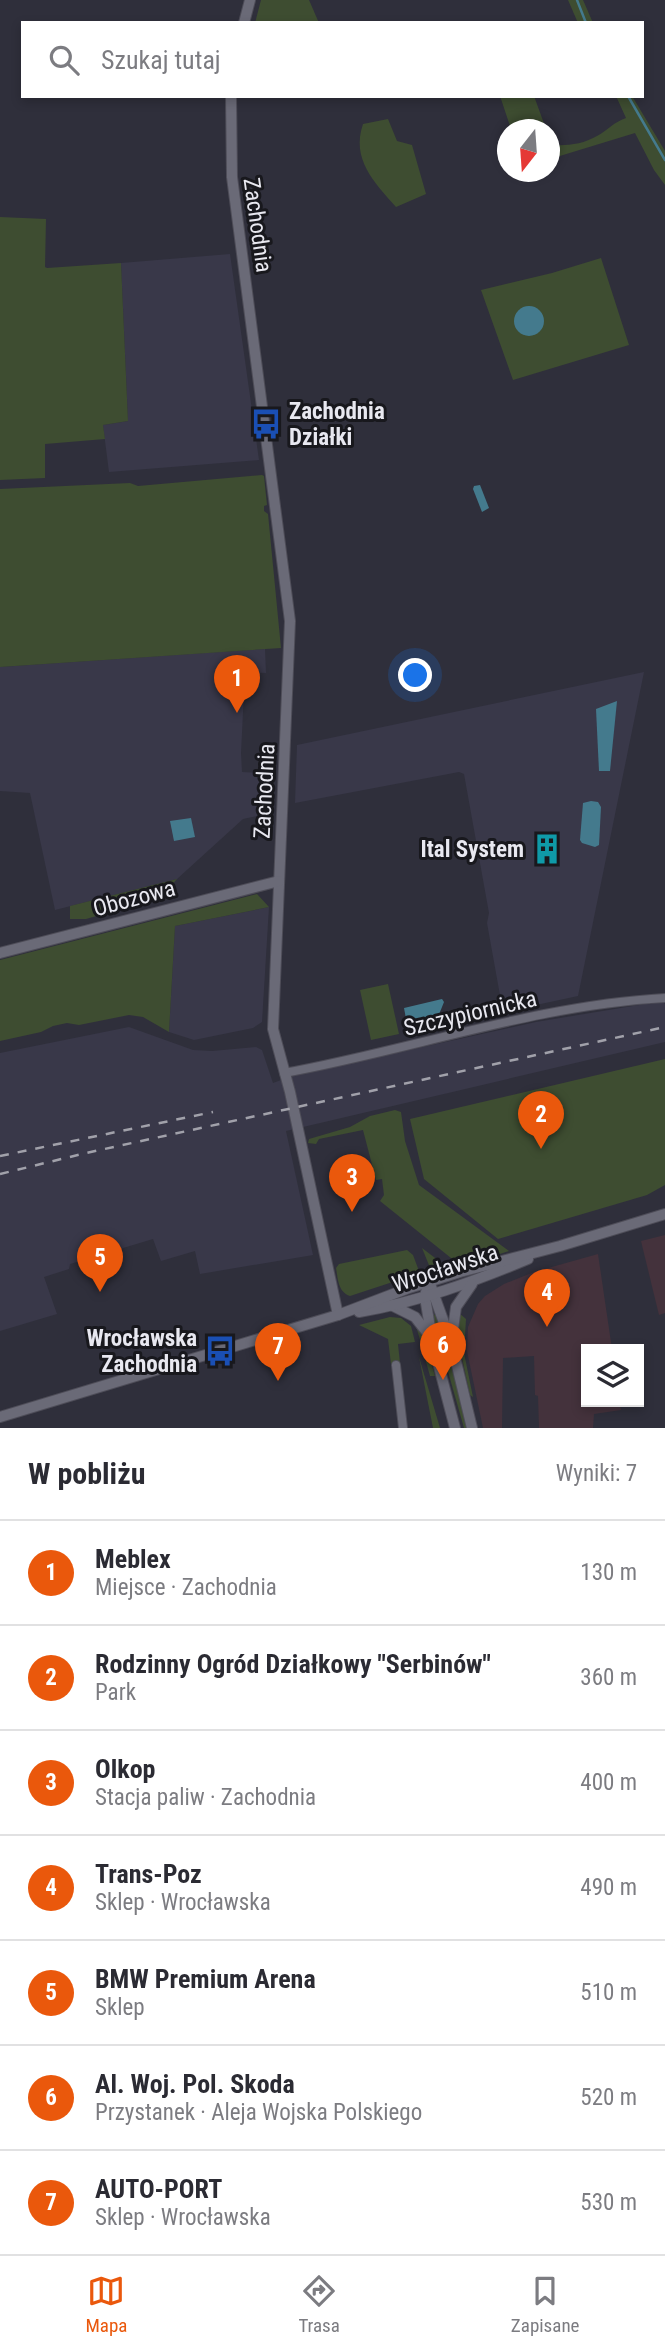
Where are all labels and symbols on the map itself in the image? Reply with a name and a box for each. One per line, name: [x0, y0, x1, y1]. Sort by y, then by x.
north arrow: [497, 119, 560, 182]
street label: Zachodnia: [238, 176, 277, 274]
place label: Zachodnia Działki: [289, 398, 385, 451]
bus stop icon: Zachodnia Działki: [249, 407, 283, 441]
pin: 1: [214, 655, 260, 713]
your location: [398, 658, 432, 692]
street label: Zachodnia: [249, 743, 280, 839]
building icon: Ital System: [530, 832, 564, 866]
place label: Ital System: [421, 836, 524, 863]
street label: Obozowa: [90, 875, 178, 922]
street label: Szczypiornicka: [401, 985, 539, 1042]
pin: 2: [518, 1091, 564, 1149]
pin: 3: [329, 1154, 375, 1212]
pin: 5: [77, 1234, 123, 1292]
street label: Wrocławska: [389, 1239, 502, 1298]
pin: 4: [524, 1269, 570, 1327]
pin: 6: [420, 1322, 466, 1380]
pin: 7: [255, 1323, 301, 1381]
place label: Wrocławska Zachodnia: [87, 1325, 197, 1378]
bus stop icon: Wrocławska Zachodnia: [203, 1334, 237, 1368]

